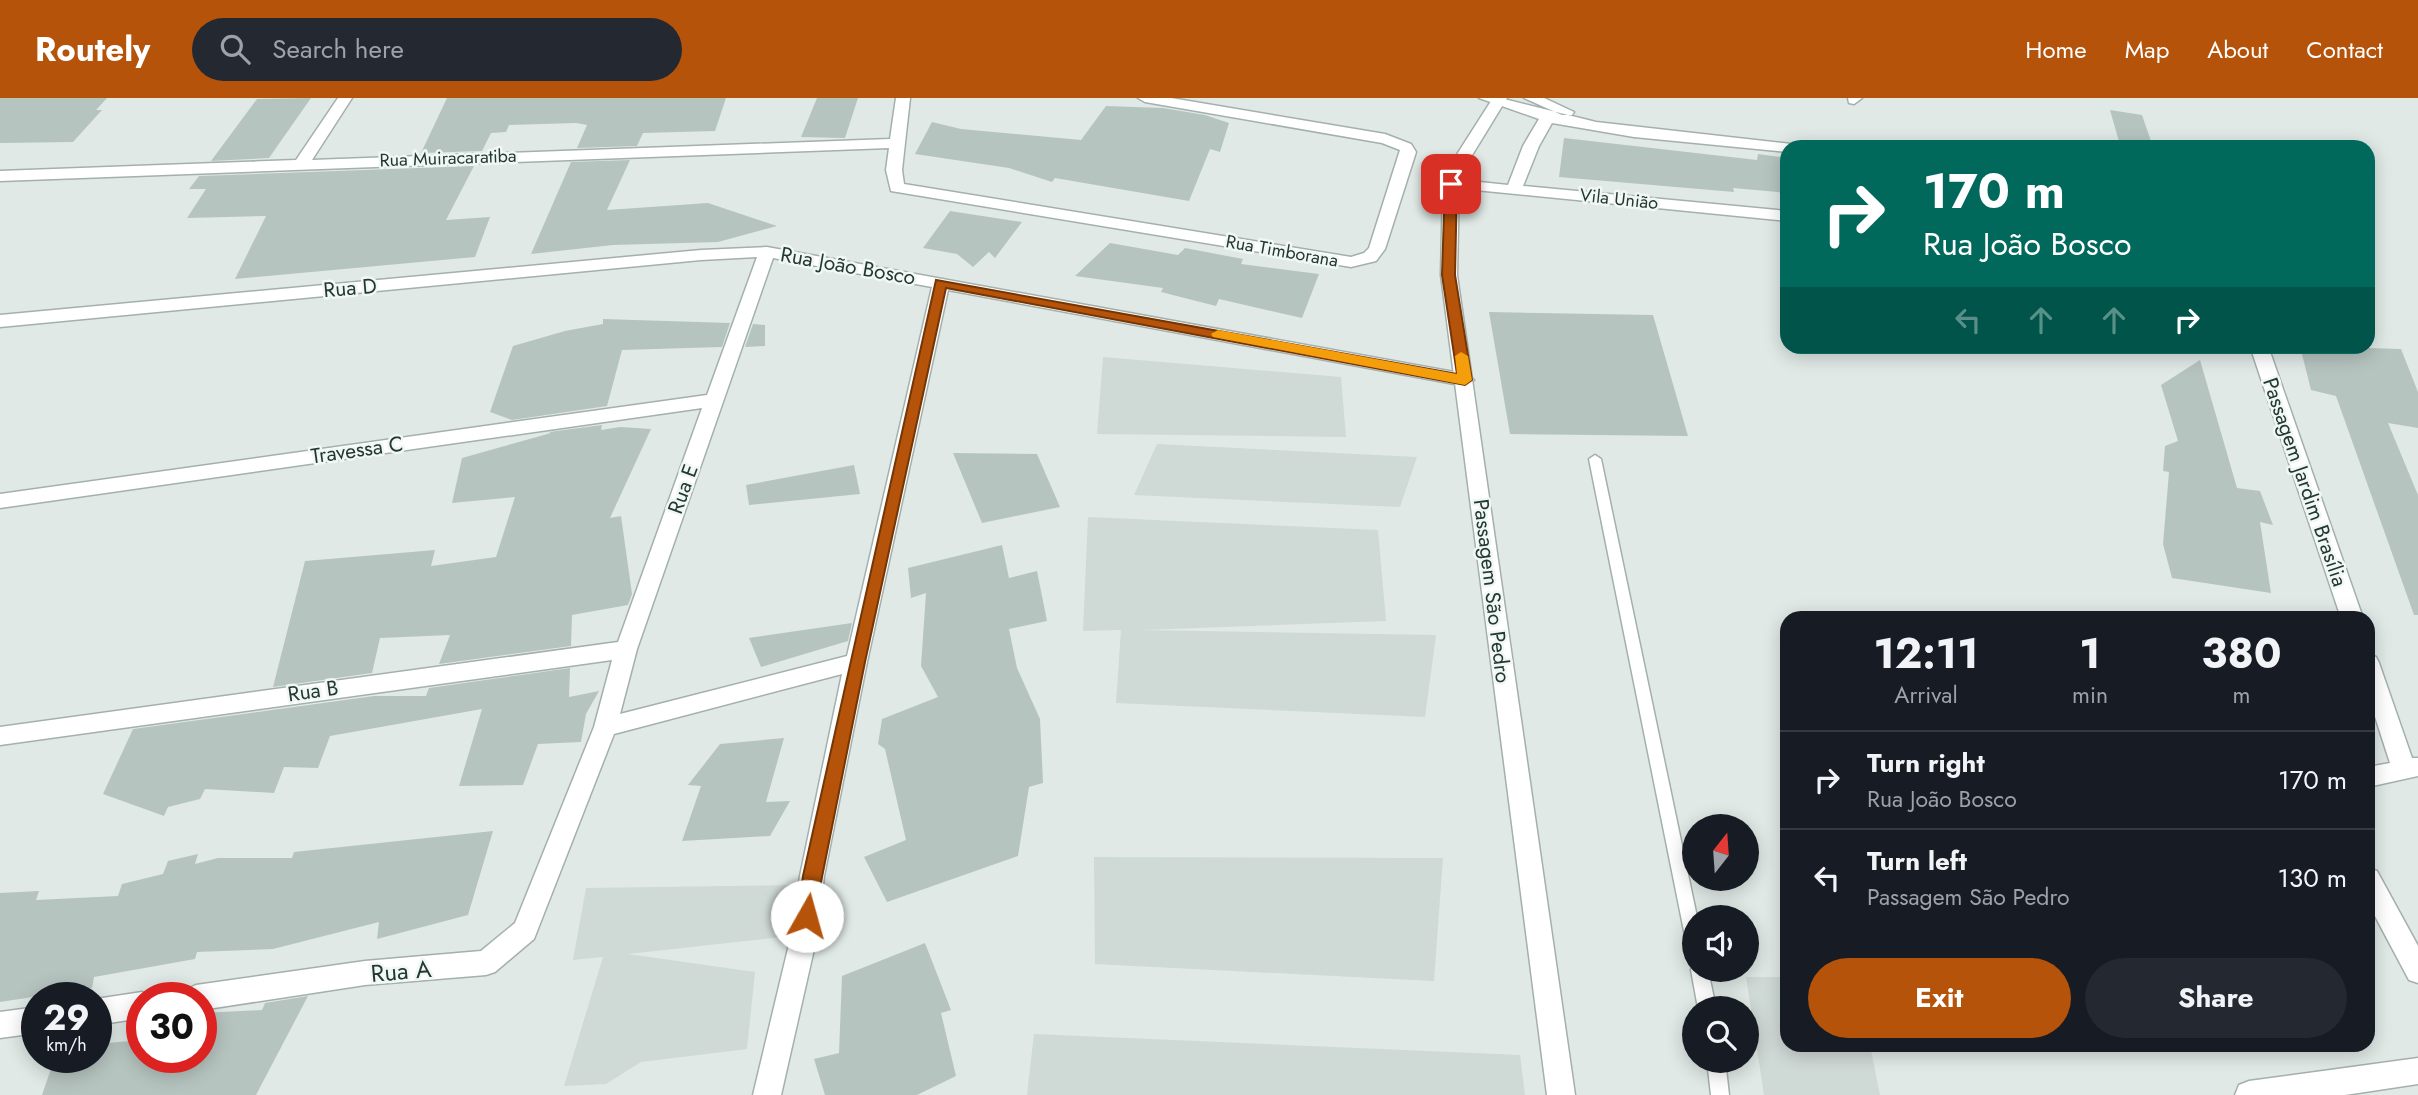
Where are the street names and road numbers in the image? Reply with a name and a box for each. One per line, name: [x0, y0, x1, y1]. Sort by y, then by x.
street label: Rua Muiracaratiba: [379, 143, 517, 173]
street label: Vila União: [1578, 182, 1660, 216]
street label: Rua Timborana: [1224, 228, 1340, 274]
street label: Rua João Bosco: [778, 239, 918, 293]
street label: Rua D: [322, 271, 378, 305]
street label: Passagem Jardim Brasília: [2255, 373, 2355, 591]
street label: Travessa C: [309, 429, 405, 471]
street label: Rua E: [660, 460, 706, 518]
street label: Passagem São Pedro: [1466, 497, 1518, 685]
street label: Rua B: [286, 673, 340, 709]
street label: Rua A: [369, 951, 433, 991]

